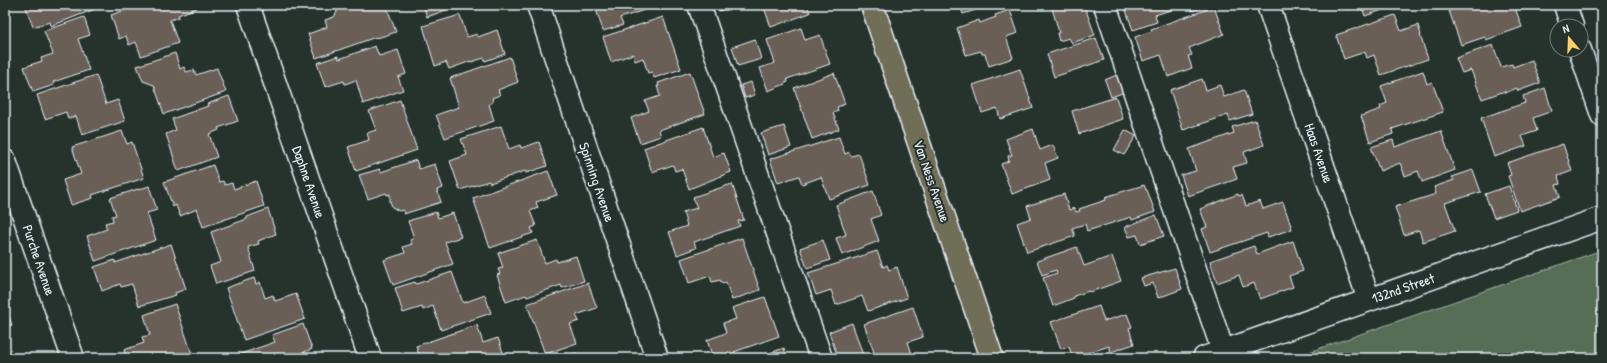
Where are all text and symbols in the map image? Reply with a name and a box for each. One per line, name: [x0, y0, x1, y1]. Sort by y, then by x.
north arrow: [1549, 18, 1589, 58]
text: N: [1561, 21, 1571, 36]
street label: Haas Avenue: [1300, 121, 1339, 185]
street label: Van Ness Avenue: [910, 137, 955, 225]
street label: Spinning Avenue: [574, 140, 620, 225]
street label: Daphne Avenue: [287, 143, 331, 221]
street label: Purche Avenue: [19, 222, 61, 298]
street label: 132nd Street: [1369, 268, 1437, 307]

